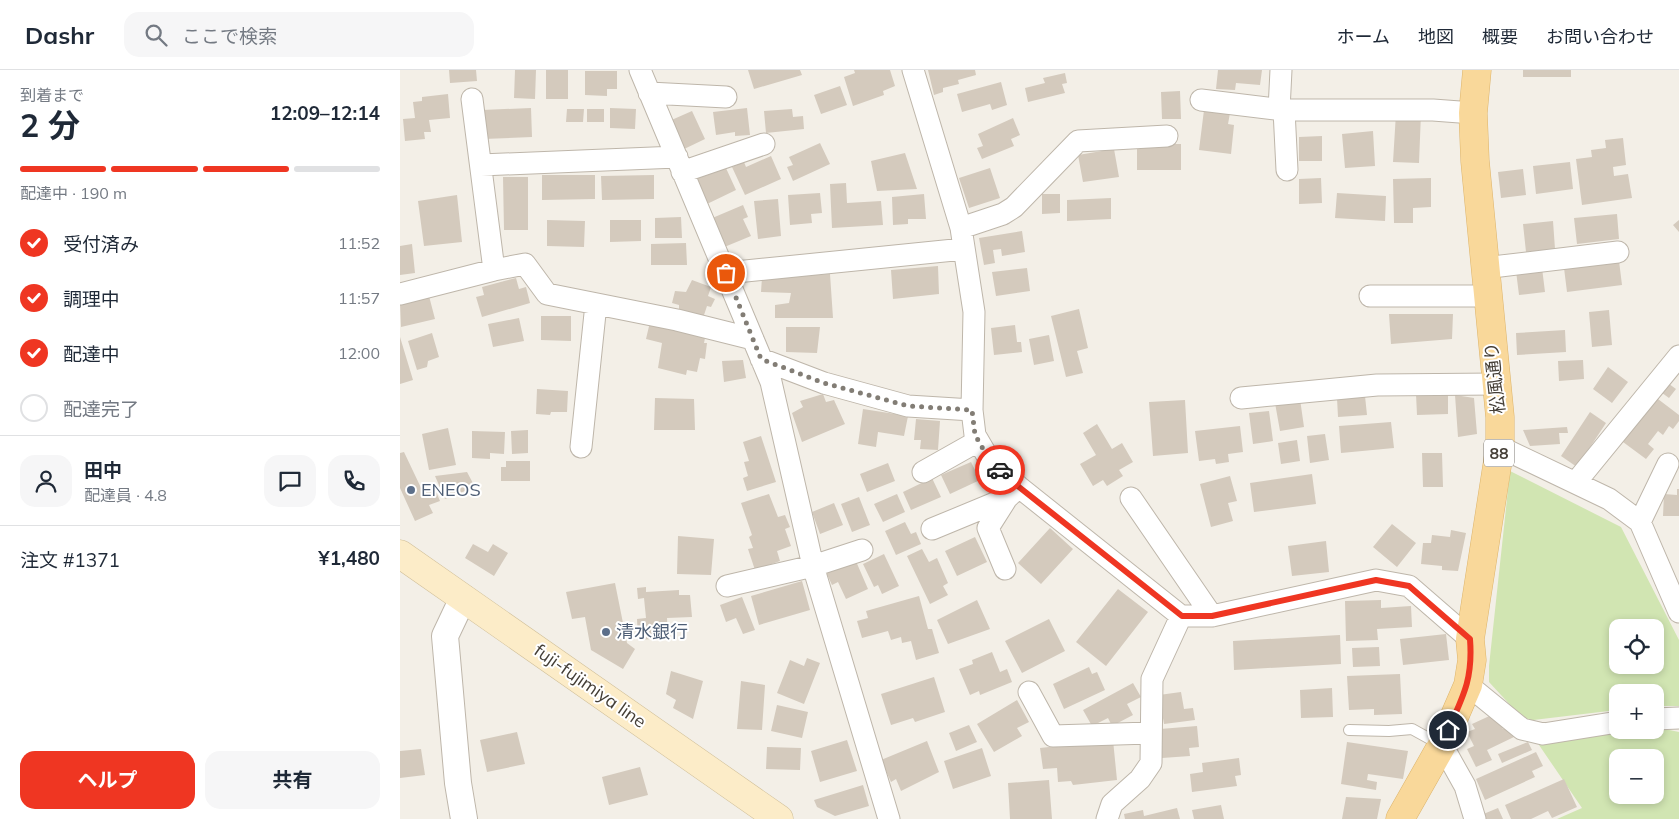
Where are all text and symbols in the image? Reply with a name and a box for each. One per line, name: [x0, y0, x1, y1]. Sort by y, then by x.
search box: [124, 12, 474, 57]
text: Dashr: [25, 20, 94, 50]
icon: search: [142, 21, 170, 49]
text: ここで検索: [182, 24, 277, 48]
text: ホーム: [1337, 25, 1390, 48]
text: 地図: [1418, 25, 1454, 48]
text: 概要: [1482, 25, 1518, 48]
text: お問い合わせ: [1546, 25, 1654, 48]
text: 到着まで: [20, 85, 84, 105]
text: 12:09–12:14: [270, 101, 380, 125]
text: 2 分: [20, 105, 80, 145]
text: 配達中 · 190 m: [20, 183, 127, 203]
icon: check: [20, 229, 48, 257]
text: 受付済み: [63, 232, 139, 256]
text: 11:52: [338, 233, 380, 253]
pin: [705, 252, 747, 294]
icon: bag: [712, 259, 740, 287]
icon: check: [20, 284, 48, 312]
text: 調理中: [63, 287, 120, 311]
text: 11:57: [338, 288, 380, 308]
icon: check: [20, 339, 48, 367]
street label: 松風通り: [1479, 341, 1510, 415]
text: 配達中: [63, 342, 120, 366]
text: 12:00: [338, 343, 380, 363]
text: 配達完了: [63, 397, 139, 421]
road number: 88: [1484, 439, 1514, 466]
courier: [975, 445, 1025, 495]
button: person: [20, 455, 72, 507]
button: chat: [264, 455, 316, 507]
button: phone: [328, 455, 380, 507]
icon: car: [986, 456, 1014, 484]
text: 田中: [84, 458, 122, 482]
place label: ENEOS: [421, 478, 481, 501]
marker: ENEOS: [405, 484, 417, 496]
text: 配達員 · 4.8: [84, 485, 167, 505]
text: ¥1,480: [318, 546, 380, 570]
text: 注文 #1371: [20, 548, 120, 572]
map controls: [1609, 619, 1664, 804]
button: locate: [1609, 619, 1664, 674]
place label: 清水銀行: [616, 620, 688, 643]
marker: 清水銀行: [600, 626, 612, 638]
street label: fuji-fujimiya line: [530, 638, 651, 733]
button: +: [1609, 684, 1664, 739]
pin: [1427, 709, 1469, 751]
icon: home: [1434, 716, 1462, 744]
button: −: [1609, 749, 1664, 804]
button: ヘルプ: [20, 751, 195, 809]
button: 共有: [205, 751, 380, 809]

